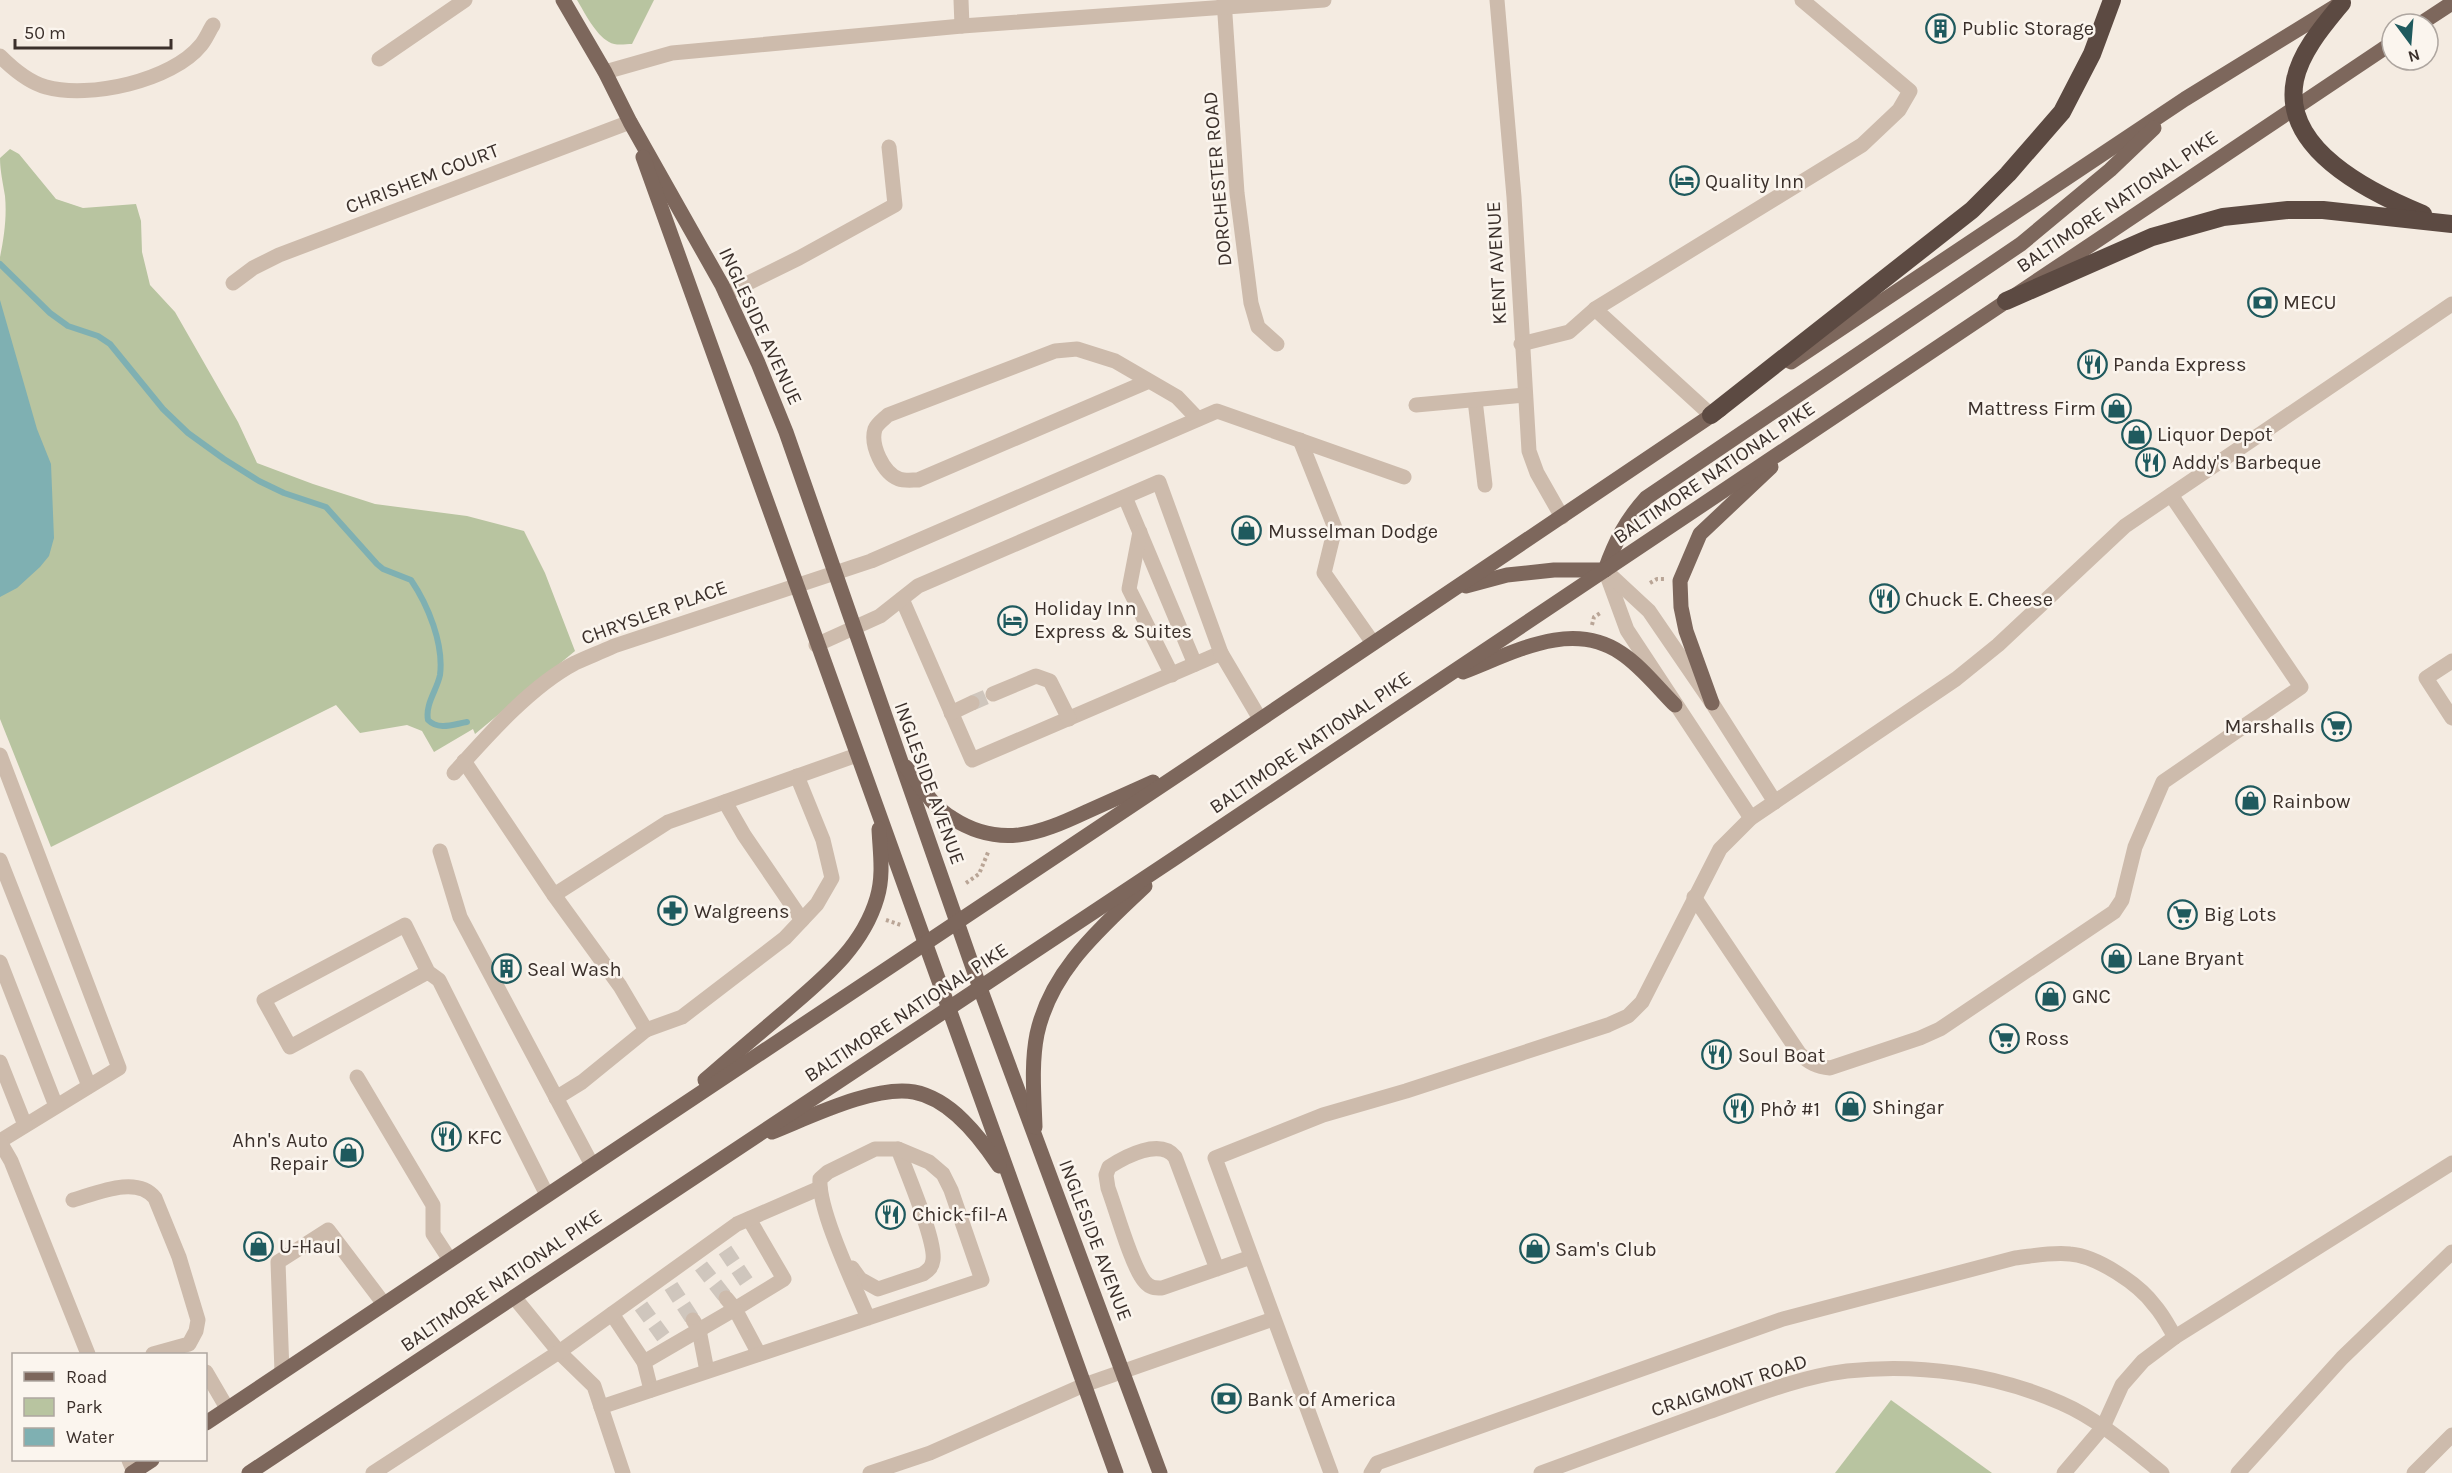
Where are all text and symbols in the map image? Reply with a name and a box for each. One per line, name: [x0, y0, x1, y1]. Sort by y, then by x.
scale bar: [15, 12, 171, 50]
building icon: Public Storage: [1925, 12, 1957, 44]
north arrow: [2380, 12, 2440, 72]
place label: Public Storage: [1962, 17, 2094, 40]
text: 50 m: [24, 22, 66, 44]
text: N: [2406, 45, 2422, 67]
street label: DORCHESTER ROAD: [1198, 91, 1237, 267]
street label: BALTIMORE NATIONAL PIKE: [2012, 125, 2222, 278]
street label: CHRISHEM COURT: [342, 139, 502, 218]
hotel icon: Quality Inn: [1668, 165, 1700, 197]
place label: Quality Inn: [1705, 170, 1804, 193]
street label: KENT AVENUE: [1482, 201, 1511, 325]
street label: INGLESIDE AVENUE: [714, 244, 807, 409]
bank icon: MECU: [2246, 286, 2278, 318]
place label: MECU: [2283, 291, 2337, 314]
restaurant icon: Panda Express: [2076, 348, 2108, 380]
place label: Panda Express: [2113, 353, 2246, 376]
shop icon: Mattress Firm: [2101, 392, 2133, 424]
street label: BALTIMORE NATIONAL PIKE: [1609, 396, 1819, 549]
place label: Mattress Firm: [1967, 397, 2096, 420]
shop icon: Liquor Depot: [2120, 418, 2152, 450]
place label: Liquor Depot: [2157, 423, 2273, 446]
restaurant icon: Addy's Barbeque: [2135, 446, 2167, 478]
place label: Addy's Barbeque: [2172, 451, 2321, 474]
shop icon: Musselman Dodge: [1231, 515, 1263, 547]
place label: Musselman Dodge: [1268, 520, 1438, 543]
street label: CHRYSLER PLACE: [578, 575, 730, 650]
restaurant icon: Chuck E. Cheese: [1868, 583, 1900, 615]
place label: Chuck E. Cheese: [1905, 588, 2053, 611]
place label: Holiday Inn Express & Suites: [1034, 597, 1192, 643]
hotel icon: Holiday Inn Express & Suites: [997, 604, 1029, 636]
street label: BALTIMORE NATIONAL PIKE: [1205, 666, 1415, 819]
street label: INGLESIDE AVENUE: [889, 699, 970, 867]
supermarket icon: Marshalls: [2320, 710, 2352, 742]
place label: Marshalls: [2225, 715, 2315, 738]
shop icon: Rainbow: [2235, 785, 2267, 817]
place label: Rainbow: [2272, 790, 2351, 813]
pharmacy icon: Walgreens: [657, 895, 689, 927]
supermarket icon: Big Lots: [2167, 898, 2199, 930]
place label: Walgreens: [694, 900, 790, 923]
place label: Big Lots: [2204, 903, 2277, 926]
street label: BALTIMORE NATIONAL PIKE: [800, 938, 1012, 1087]
shop icon: Lane Bryant: [2100, 942, 2132, 974]
place label: Lane Bryant: [2137, 947, 2245, 970]
building icon: Seal Wash: [490, 953, 522, 985]
place label: Seal Wash: [527, 958, 622, 981]
shop icon: GNC: [2035, 980, 2067, 1012]
place label: GNC: [2072, 985, 2111, 1008]
supermarket icon: Ross: [1988, 1022, 2020, 1054]
place label: Ross: [2025, 1027, 2069, 1050]
restaurant icon: Soul Boat: [1701, 1039, 1733, 1071]
place label: Soul Boat: [1738, 1044, 1826, 1067]
shop icon: Shingar: [1835, 1091, 1867, 1123]
restaurant icon: Phở #1: [1723, 1093, 1755, 1125]
place label: Shingar: [1872, 1096, 1944, 1119]
place label: Phở #1: [1760, 1098, 1820, 1121]
restaurant icon: KFC: [430, 1121, 462, 1153]
place label: KFC: [467, 1126, 502, 1149]
place label: Ahn's Auto Repair: [232, 1129, 329, 1175]
shop icon: Ahn's Auto Repair: [333, 1136, 365, 1168]
street label: INGLESIDE AVENUE: [1054, 1156, 1137, 1324]
restaurant icon: Chick-fil-A: [875, 1198, 907, 1230]
place label: Chick-fil-A: [912, 1203, 1008, 1226]
street label: BALTIMORE NATIONAL PIKE: [396, 1204, 606, 1357]
shop icon: U-Haul: [242, 1230, 274, 1262]
shop icon: Sam's Club: [1518, 1233, 1550, 1265]
place label: U-Haul: [279, 1235, 341, 1258]
place label: Sam's Club: [1555, 1238, 1657, 1261]
street label: CRAIGMONT ROAD: [1648, 1349, 1810, 1422]
legend: [12, 1353, 207, 1461]
text: Road: [66, 1366, 107, 1388]
bank icon: Bank of America: [1210, 1383, 1242, 1415]
place label: Bank of America: [1247, 1388, 1396, 1411]
text: Park: [66, 1396, 103, 1418]
text: Water: [66, 1426, 114, 1448]

